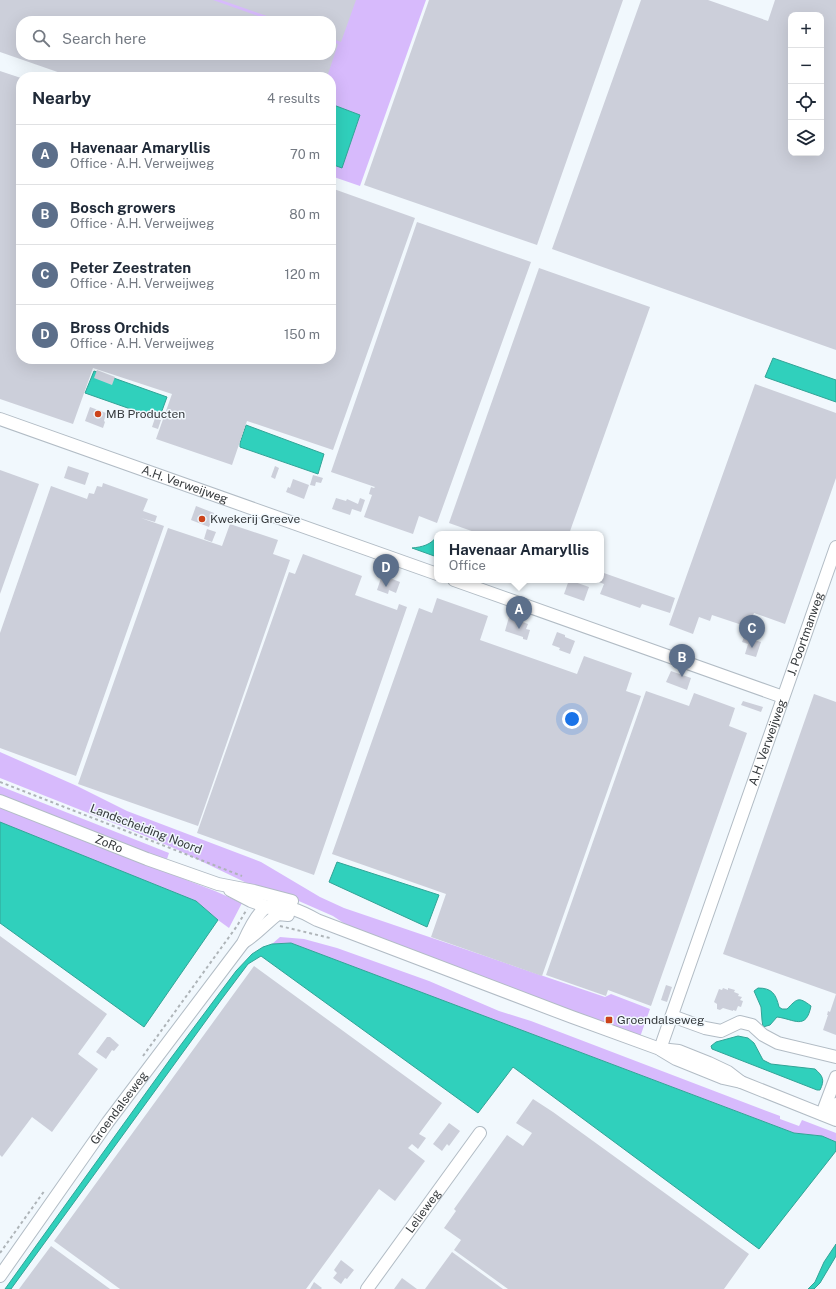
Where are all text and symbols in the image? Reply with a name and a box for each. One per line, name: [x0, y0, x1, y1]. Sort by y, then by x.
map controls: [788, 12, 824, 156]
button: +: [788, 12, 824, 48]
search box: [16, 16, 336, 60]
icon: search: [30, 27, 52, 49]
text: Search here: [62, 30, 146, 47]
button: −: [788, 48, 824, 84]
button: locate: [788, 84, 824, 120]
text: Nearby: [32, 88, 91, 108]
text: 4 results: [267, 91, 320, 106]
button: layers: [788, 120, 824, 156]
text: Havenaar Amaryllis: [70, 139, 210, 156]
text: A: [40, 147, 50, 162]
text: 70 m: [290, 147, 320, 162]
text: Office · A.H. Verweijweg: [70, 156, 214, 171]
text: Bosch growers: [70, 199, 176, 216]
text: B: [41, 207, 49, 222]
text: 80 m: [289, 207, 320, 222]
text: Office · A.H. Verweijweg: [70, 216, 214, 231]
text: Peter Zeestraten: [70, 259, 191, 276]
text: C: [40, 267, 50, 282]
text: 120 m: [285, 267, 320, 282]
text: Office · A.H. Verweijweg: [70, 276, 214, 291]
text: Bross Orchids: [70, 319, 170, 336]
text: D: [40, 327, 50, 342]
text: 150 m: [284, 327, 320, 342]
text: Office · A.H. Verweijweg: [70, 336, 214, 351]
place label: MB Producten: [106, 407, 185, 421]
marker: MB Producten: [93, 409, 103, 419]
street label: A.H. Verweijweg: [140, 463, 230, 506]
place label: Kwekerij Greeve: [210, 512, 301, 526]
marker: Kwekerij Greeve: [197, 514, 207, 524]
popup: [434, 531, 604, 583]
text: Havenaar Amaryllis: [449, 541, 589, 558]
pin: D: [373, 554, 399, 587]
text: Office: [449, 558, 486, 573]
street label: J. Poortmanweg: [784, 590, 827, 677]
pin: A: [506, 596, 532, 629]
pin: C: [739, 615, 765, 648]
pin: B: [669, 644, 695, 677]
street label: A.H. Verweijweg: [746, 697, 789, 787]
your location: [562, 709, 582, 729]
street label: Landscheiding Noord: [88, 801, 204, 857]
street label: ZoRo: [93, 832, 125, 856]
place label: Groendalseweg: [617, 1013, 704, 1027]
marker: Groendalseweg: [604, 1015, 614, 1025]
street label: Groendalseweg: [87, 1069, 151, 1147]
street label: Lelieweg: [403, 1187, 444, 1236]

